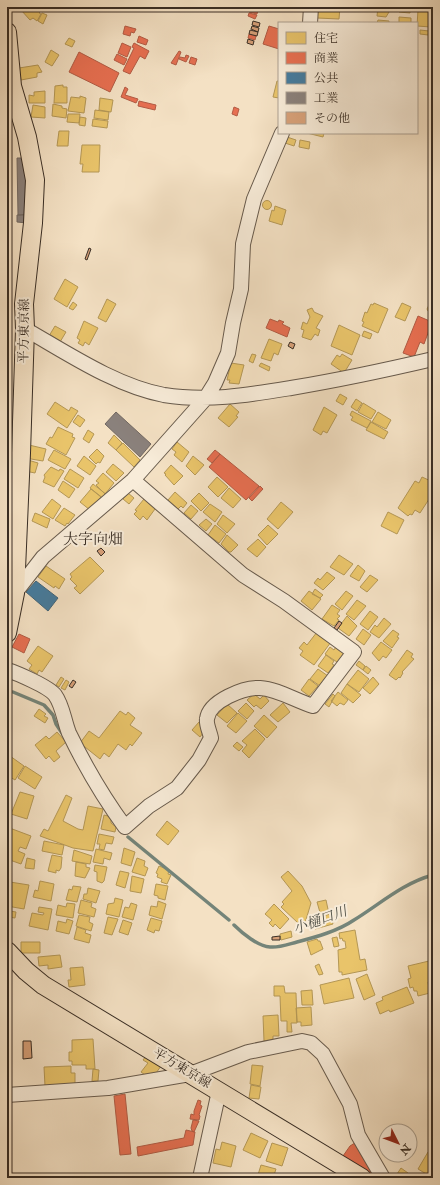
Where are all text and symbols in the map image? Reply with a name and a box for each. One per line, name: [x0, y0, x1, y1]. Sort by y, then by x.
legend: [278, 22, 418, 134]
text: 住宅: [314, 31, 338, 46]
text: 商業: [314, 51, 338, 66]
text: 公共: [314, 71, 338, 86]
text: 工業: [314, 91, 338, 106]
text: その他: [314, 111, 350, 126]
street label: 平方東京線: [15, 298, 33, 364]
district label: 大字向畑: [63, 530, 123, 549]
water label: 小樋口川: [291, 902, 351, 938]
street label: 平方東京線: [150, 1044, 214, 1092]
north arrow: [378, 1123, 418, 1163]
text: N: [396, 1141, 414, 1158]

